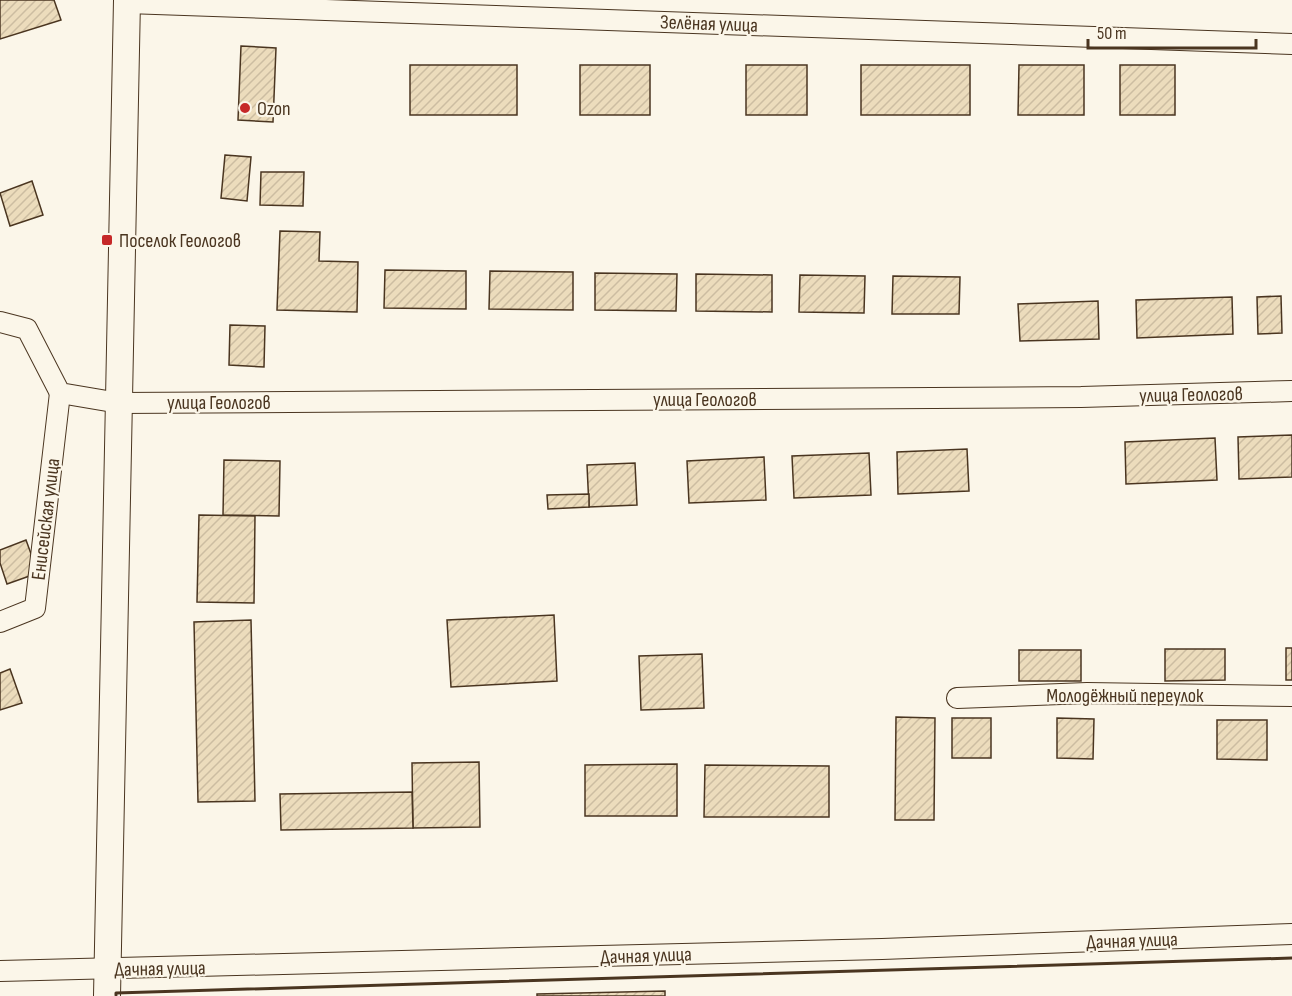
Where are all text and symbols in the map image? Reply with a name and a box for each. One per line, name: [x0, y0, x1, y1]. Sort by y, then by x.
street label: Зелёная улица: [660, 10, 758, 38]
scale bar: [1088, 12, 1256, 50]
text: 50 m: [1097, 23, 1127, 44]
place label: Ozon: [257, 97, 291, 121]
marker: Ozon: [238, 101, 252, 115]
place label: Поселок Геологов: [119, 229, 241, 253]
marker: Поселок Геологов: [100, 233, 114, 247]
street label: улица Геологов: [1139, 382, 1243, 408]
street label: улица Геологов: [653, 388, 757, 412]
street label: улица Геологов: [167, 391, 271, 415]
street label: Енисейская улица: [27, 457, 65, 581]
street label: Молодёжный переулок: [1046, 684, 1204, 708]
street label: Дачная улица: [1086, 927, 1178, 955]
street label: Дачная улица: [600, 942, 692, 970]
street label: Дачная улица: [114, 956, 206, 982]

